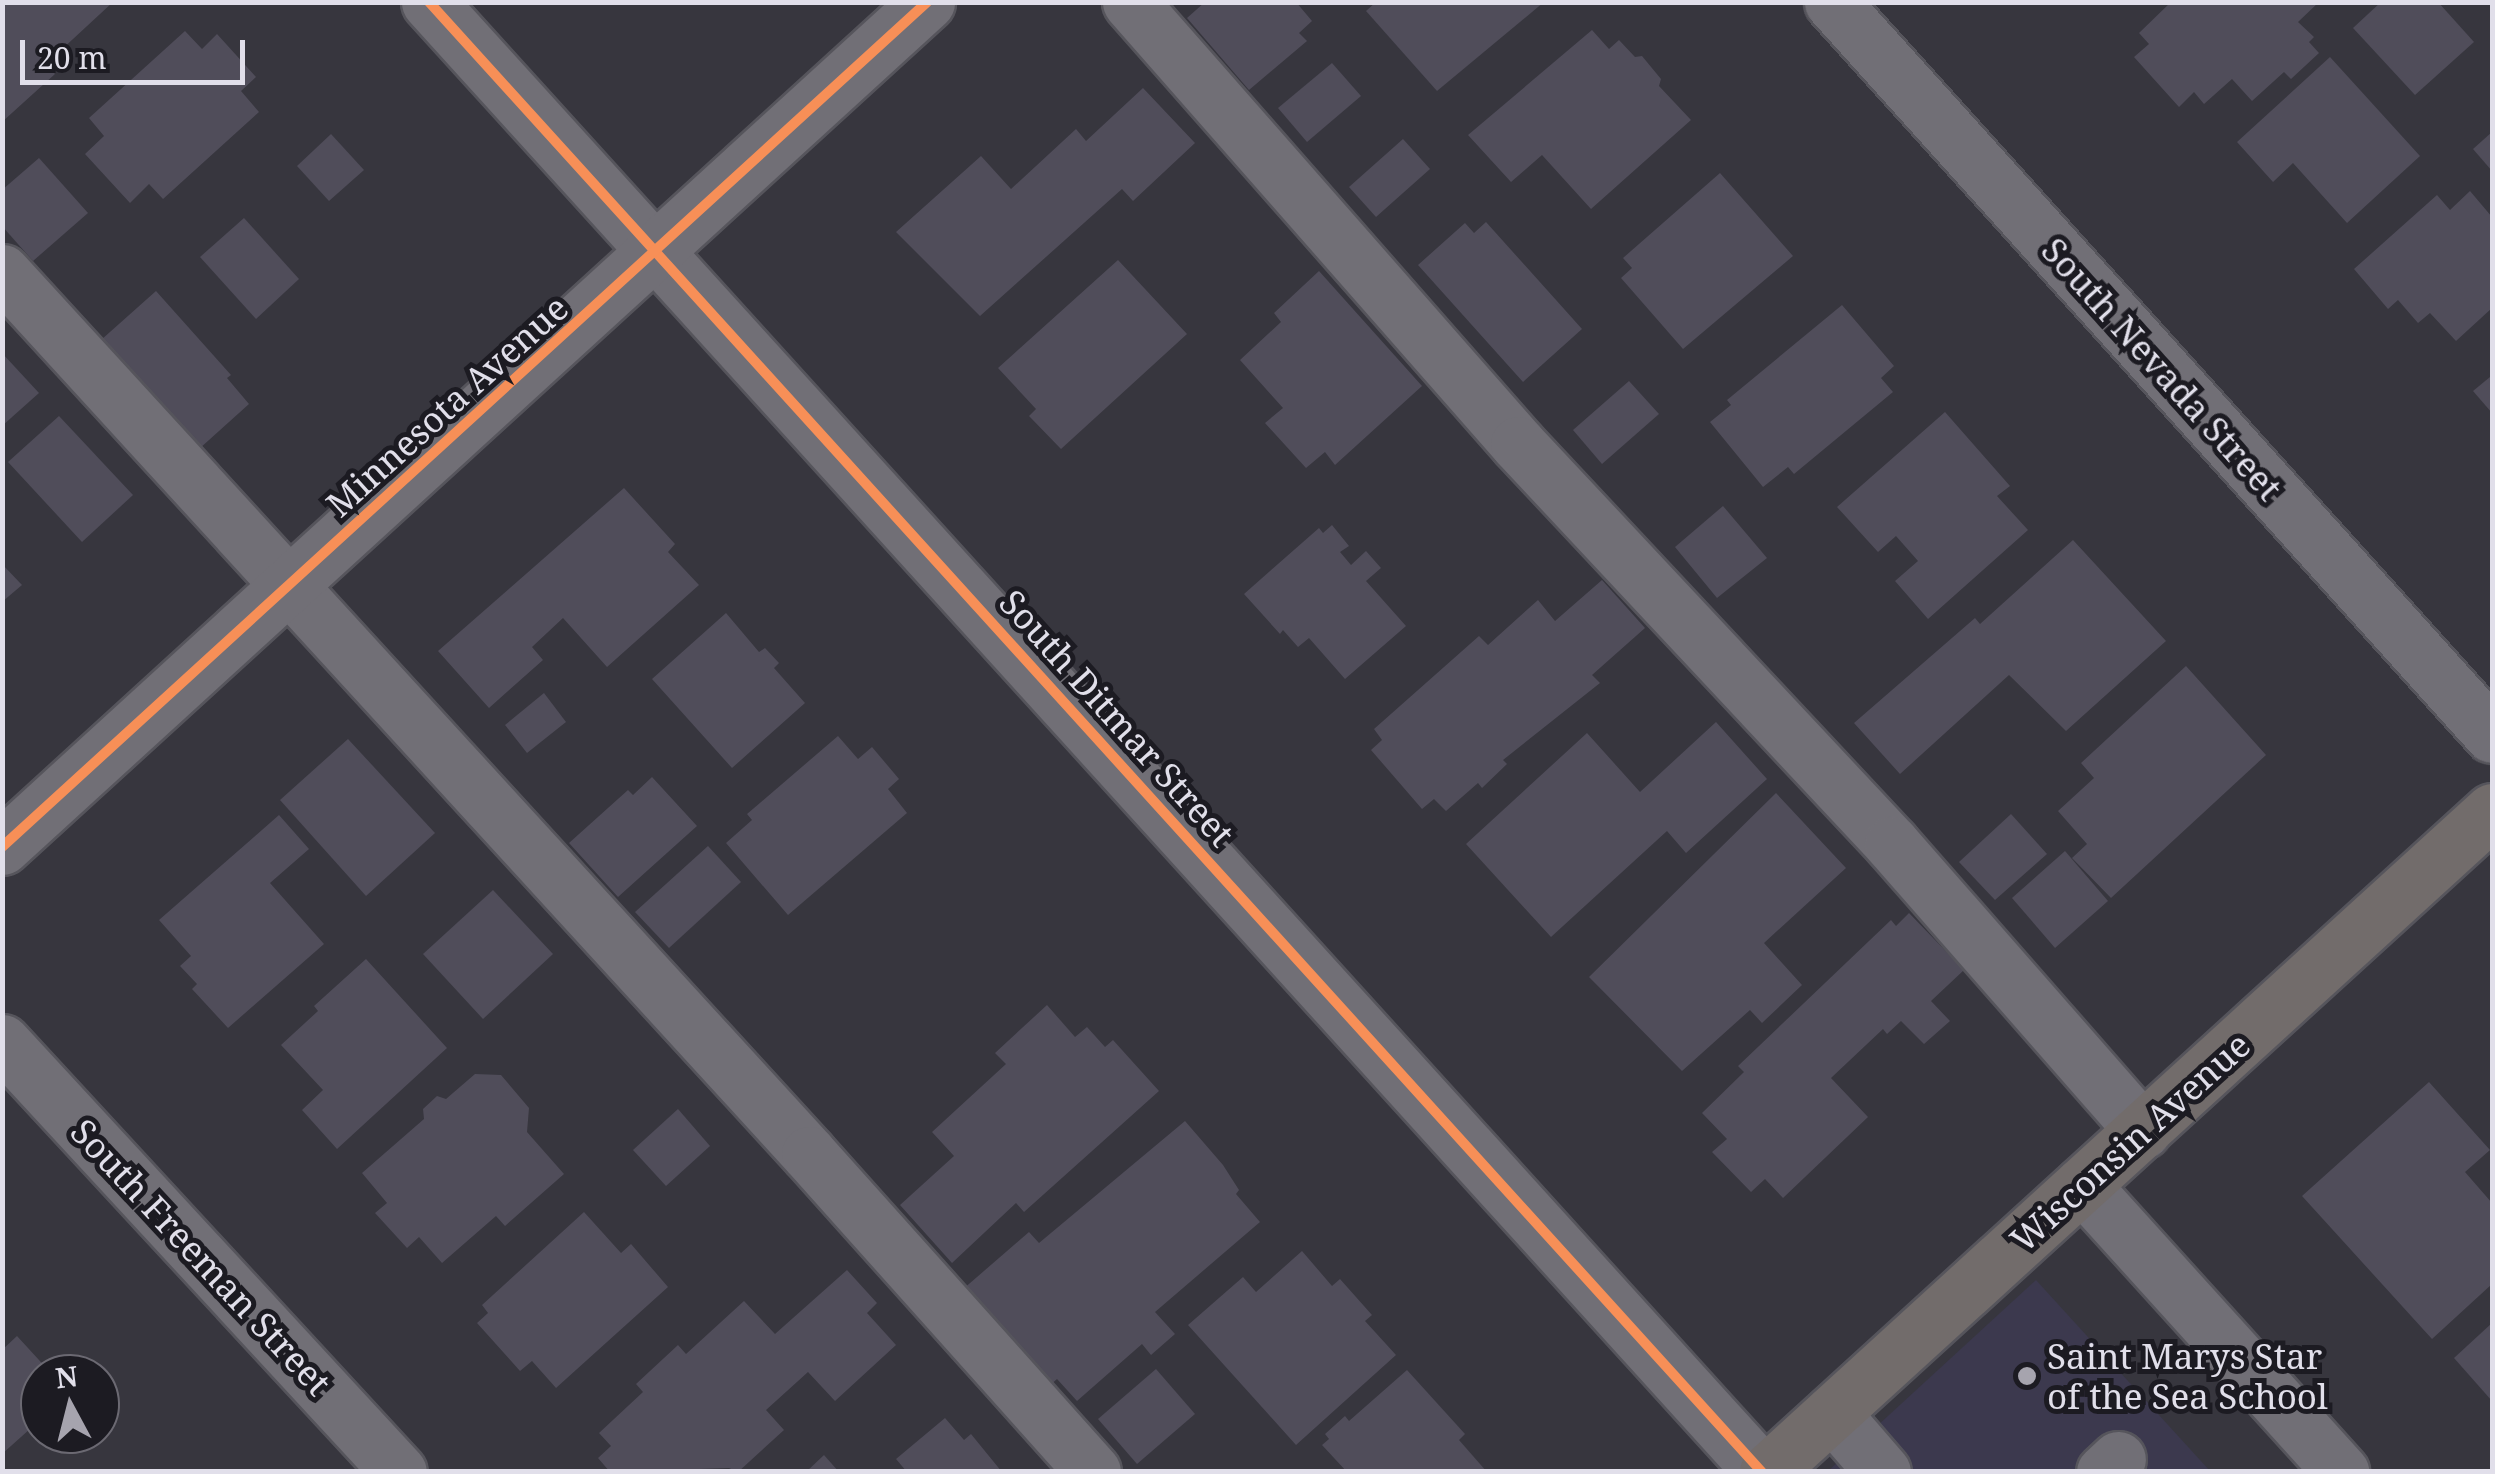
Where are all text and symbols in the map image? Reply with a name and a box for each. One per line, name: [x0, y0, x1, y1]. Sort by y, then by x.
scale bar: [25, 20, 250, 82]
text: 20 m: [37, 37, 107, 78]
street label: South Nevada Street: [2033, 229, 2291, 509]
street label: Minnesota Avenue: [318, 287, 576, 525]
street label: South Ditmar Street: [991, 581, 1243, 855]
street label: Wisconsin Avenue: [2002, 1024, 2258, 1260]
street label: South Freeman Street: [62, 1110, 340, 1404]
place label: Saint Marys Star of the Sea School: [2047, 1335, 2328, 1417]
north arrow: [20, 1354, 120, 1454]
text: N: [53, 1356, 80, 1396]
marker: Saint Marys Star of the Sea School: [2016, 1365, 2038, 1387]

